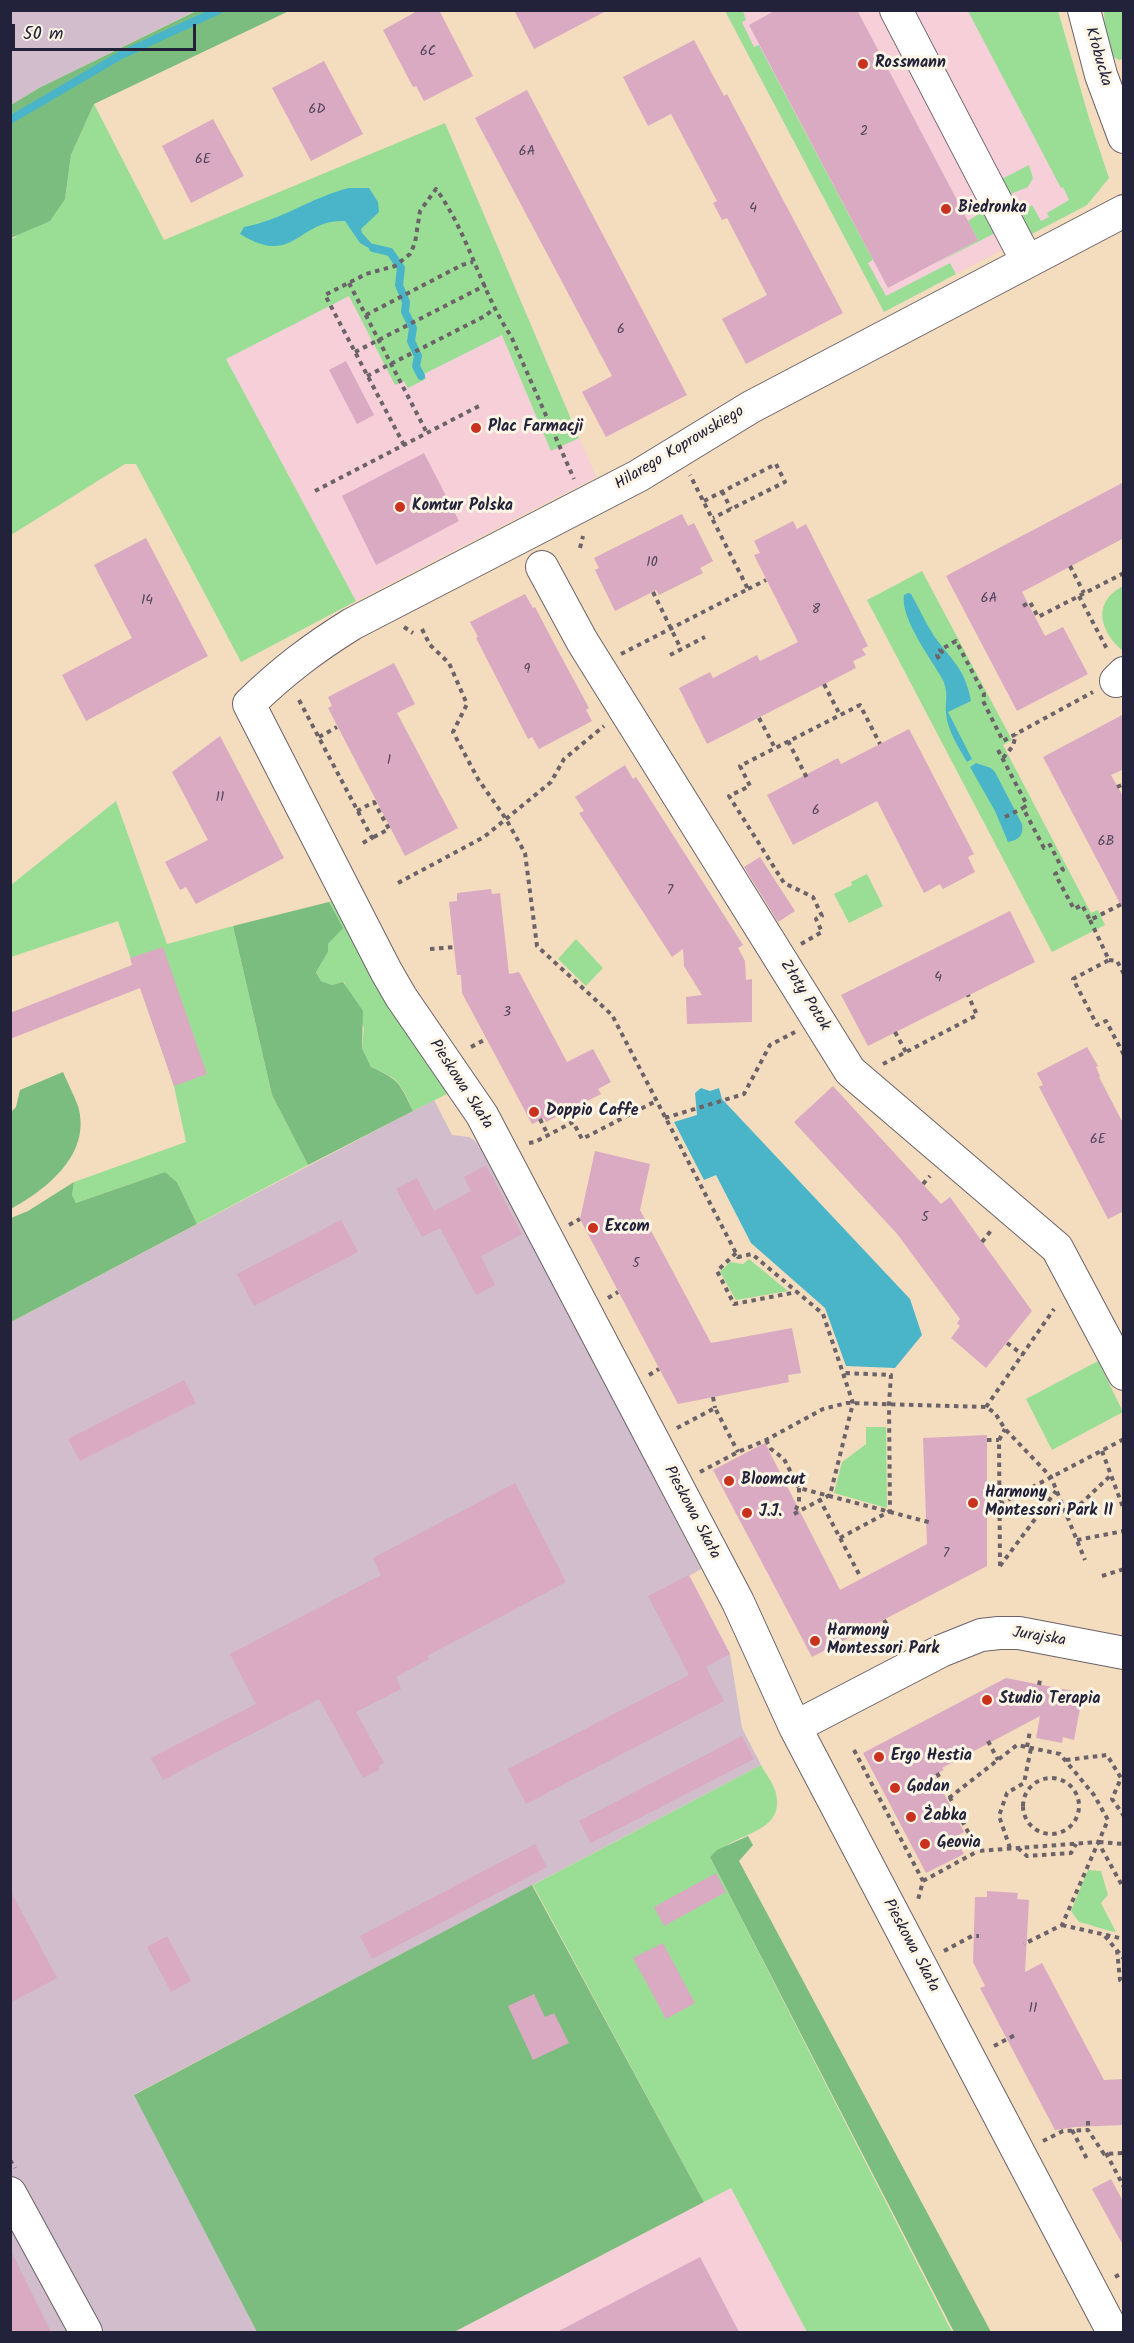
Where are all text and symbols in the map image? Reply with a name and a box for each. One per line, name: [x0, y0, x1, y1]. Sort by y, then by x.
scale bar: [15, 12, 200, 50]
text: 50 m: [23, 20, 63, 49]
street label: Kłobucka: [1079, 25, 1115, 89]
house number: 6C: [420, 45, 436, 61]
place label: Rossmann: [875, 54, 946, 74]
marker: Rossmann: [856, 57, 870, 71]
house number: 6D: [309, 103, 325, 119]
house number: 2: [860, 125, 868, 141]
house number: 6A: [519, 145, 535, 161]
house number: 6E: [195, 153, 211, 169]
place label: Biedronka: [958, 199, 1027, 219]
house number: 4: [749, 202, 757, 218]
marker: Biedronka: [939, 202, 953, 216]
house number: 6: [617, 323, 625, 339]
street label: Hilarego Koprowskiego: [612, 403, 748, 495]
place label: Plac Farmacji: [488, 418, 583, 438]
marker: Plac Farmacji: [469, 421, 483, 435]
place label: Komtur Polska: [412, 497, 513, 517]
marker: Komtur Polska: [393, 500, 407, 514]
house number: 10: [646, 556, 658, 572]
house number: 6A: [981, 592, 997, 608]
house number: 14: [141, 594, 153, 610]
house number: 8: [812, 603, 820, 619]
house number: 9: [524, 663, 530, 679]
house number: 1: [387, 754, 391, 770]
house number: 11: [216, 791, 224, 807]
house number: 6: [812, 804, 820, 820]
house number: 6B: [1098, 835, 1114, 851]
house number: 7: [667, 884, 673, 900]
street label: Złoty Potok: [775, 957, 833, 1035]
house number: 4: [934, 971, 942, 987]
house number: 3: [503, 1006, 511, 1022]
street label: Pieskowa Skała: [424, 1037, 496, 1133]
place label: Doppio Caffe: [546, 1102, 639, 1122]
marker: Doppio Caffe: [527, 1105, 541, 1119]
house number: 6E: [1090, 1133, 1106, 1149]
house number: 5: [921, 1211, 929, 1227]
place label: Excom: [605, 1218, 650, 1238]
marker: Excom: [586, 1221, 600, 1235]
house number: 5: [632, 1257, 640, 1273]
street label: Pieskowa Skała: [658, 1463, 724, 1563]
place label: Bloomcut: [741, 1471, 806, 1491]
marker: Bloomcut: [722, 1474, 736, 1488]
place label: Harmony Montessori Park II: [985, 1484, 1113, 1522]
marker: Harmony Montessori Park II: [966, 1496, 980, 1510]
place label: J.J.: [759, 1503, 782, 1523]
marker: J.J.: [740, 1506, 754, 1520]
house number: 7: [943, 1547, 949, 1563]
place label: Harmony Montessori Park: [827, 1622, 939, 1660]
street label: Jurajska: [1011, 1624, 1067, 1652]
marker: Harmony Montessori Park: [808, 1634, 822, 1648]
place label: Studio Terapia: [999, 1690, 1100, 1710]
marker: Studio Terapia: [980, 1693, 994, 1707]
place label: Ergo Hestia: [891, 1747, 972, 1767]
marker: Ergo Hestia: [872, 1750, 886, 1764]
place label: Godan: [907, 1778, 949, 1798]
marker: Godan: [888, 1781, 902, 1795]
place label: Żabka: [923, 1807, 967, 1827]
marker: Żabka: [904, 1810, 918, 1824]
place label: Geovia: [937, 1834, 981, 1854]
marker: Geovia: [918, 1837, 932, 1851]
street label: Pieskowa Skała: [877, 1896, 943, 1996]
house number: 11: [1029, 2002, 1037, 2018]

